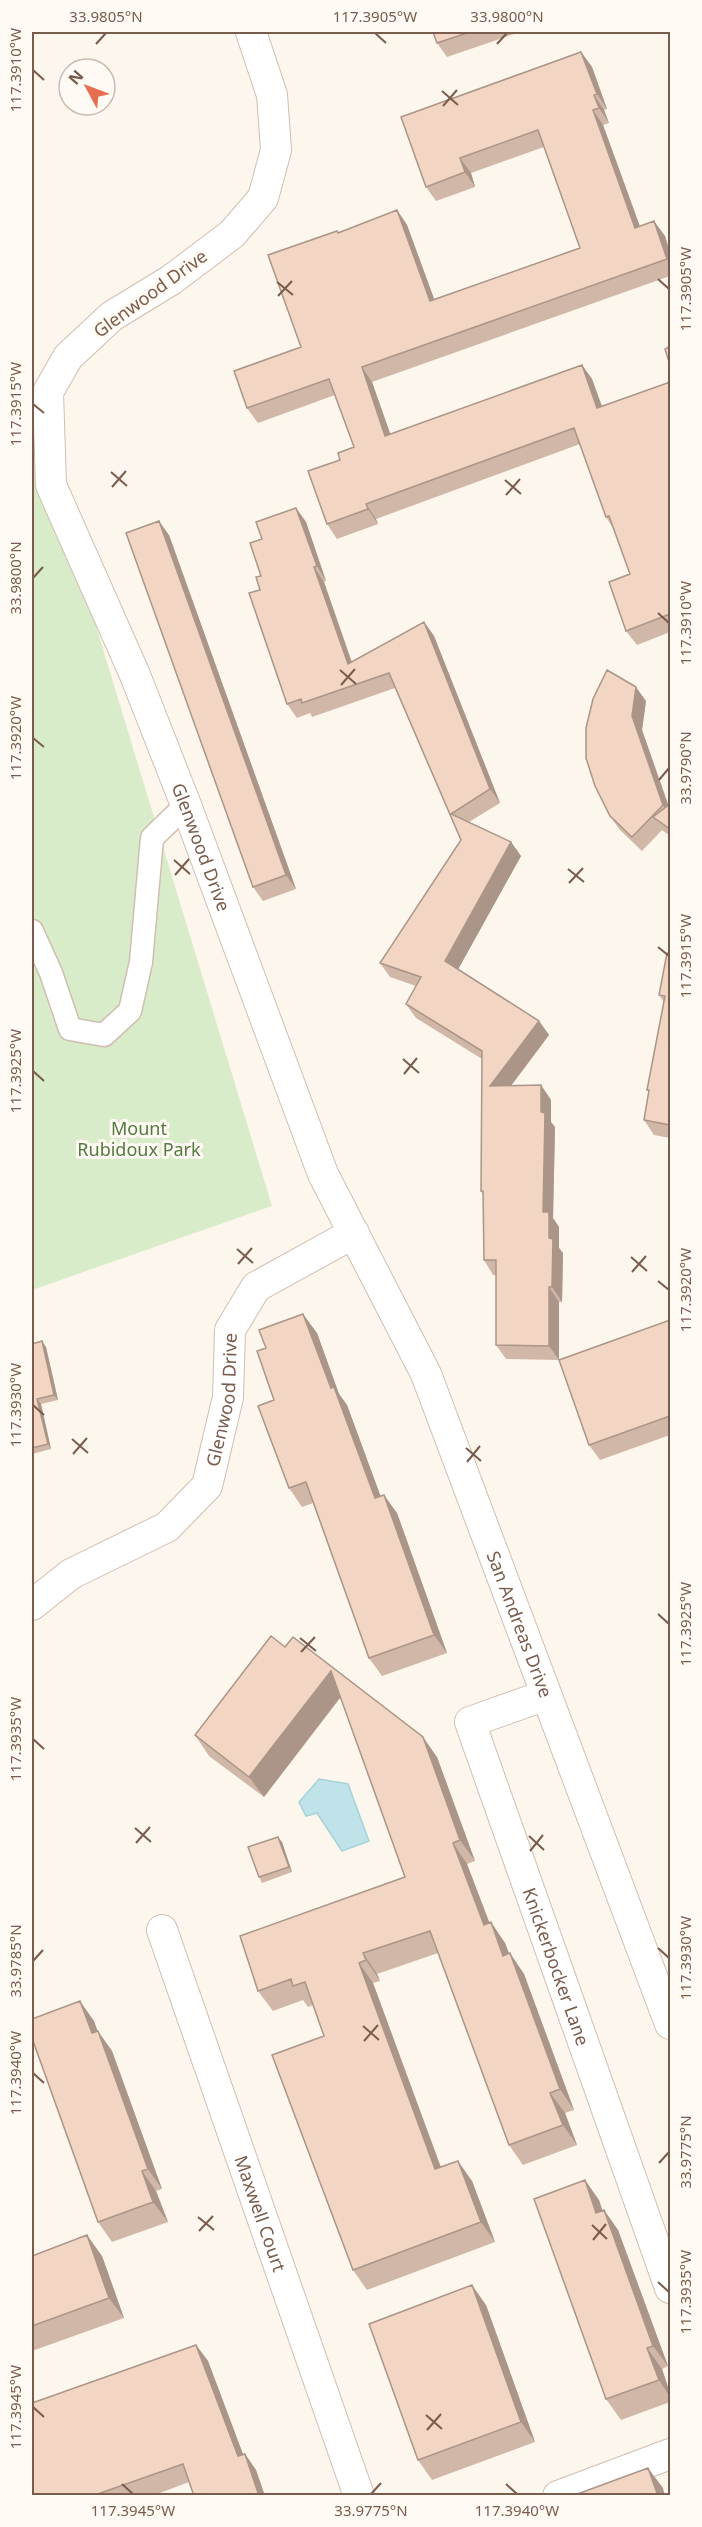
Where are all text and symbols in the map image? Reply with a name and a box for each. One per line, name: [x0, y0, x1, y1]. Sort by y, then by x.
text: 33.9805°N: [69, 6, 143, 26]
text: 117.3905°W: [333, 6, 417, 26]
text: 33.9800°N: [470, 6, 544, 26]
text: 117.3910°W: [5, 28, 25, 112]
north arrow: [57, 57, 117, 117]
text: N: [63, 65, 88, 89]
street label: Glenwood Drive: [88, 244, 212, 342]
text: 117.3905°W: [675, 247, 695, 331]
text: 117.3915°W: [5, 362, 25, 446]
text: 33.9800°N: [5, 541, 25, 615]
text: 117.3910°W: [675, 581, 695, 665]
text: 117.3920°W: [5, 696, 25, 780]
text: 33.9790°N: [675, 731, 695, 805]
street label: Glenwood Drive: [166, 779, 236, 915]
text: 117.3915°W: [675, 914, 695, 998]
text: 117.3925°W: [5, 1029, 25, 1113]
park label: Mount Rubidoux Park: [77, 1116, 201, 1161]
text: 117.3920°W: [675, 1248, 695, 1332]
street label: Glenwood Drive: [200, 1332, 242, 1469]
text: 117.3930°W: [5, 1363, 25, 1447]
street label: San Andreas Drive: [481, 1548, 558, 1701]
text: 117.3925°W: [675, 1582, 695, 1666]
text: 117.3935°W: [5, 1697, 25, 1781]
street label: Knickerbocker Lane: [517, 1884, 595, 2049]
text: 117.3930°W: [675, 1916, 695, 2000]
text: 33.9785°N: [5, 1924, 25, 1998]
text: 117.3940°W: [5, 2031, 25, 2115]
text: 33.9775°N: [675, 2115, 695, 2189]
street label: Maxwell Court: [229, 2152, 292, 2275]
text: 117.3935°W: [675, 2250, 695, 2334]
text: 117.3945°W: [5, 2365, 25, 2449]
text: 117.3945°W: [91, 2500, 175, 2520]
text: 33.9775°N: [334, 2500, 408, 2520]
text: 117.3940°W: [475, 2500, 559, 2520]

